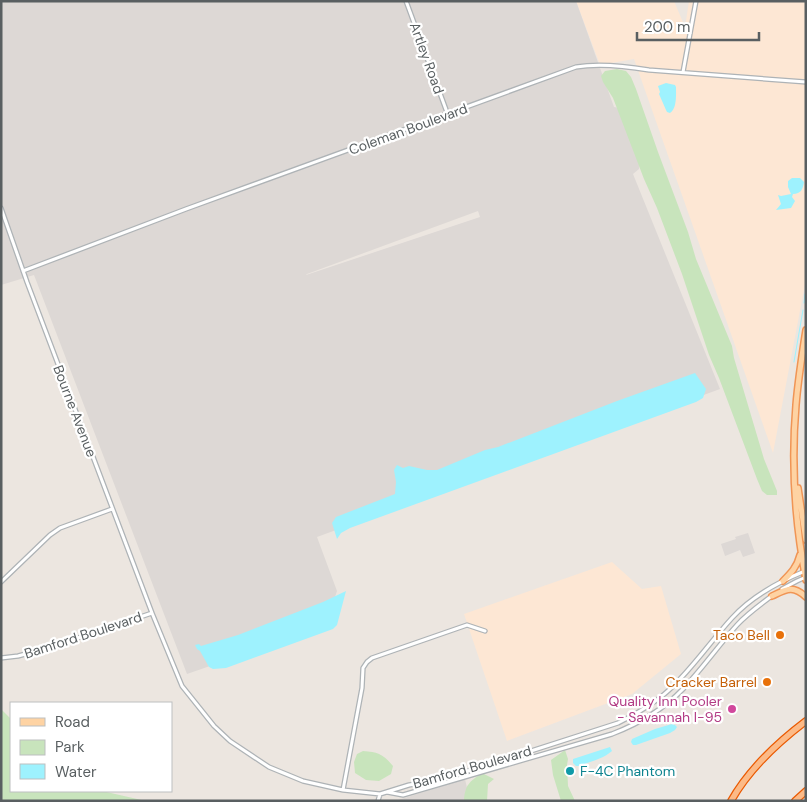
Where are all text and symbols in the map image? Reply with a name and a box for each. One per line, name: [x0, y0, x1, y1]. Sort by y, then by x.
scale bar: [637, 10, 760, 42]
text: 200 m: [644, 17, 690, 37]
street label: Artley Road: [406, 20, 448, 96]
street label: Coleman Boulevard: [346, 99, 470, 159]
street label: Bourne Avenue: [49, 362, 101, 460]
street label: Bamford Boulevard: [22, 607, 144, 663]
place label: Taco Bell: [713, 626, 770, 644]
marker: Taco Bell: [774, 629, 786, 641]
place label: Cracker Barrel: [666, 673, 757, 691]
marker: Cracker Barrel: [761, 676, 773, 688]
place label: Quality Inn Pooler - Savannah I-95: [608, 692, 722, 726]
legend: [10, 702, 172, 792]
marker: Quality Inn Pooler - Savannah I-95: [726, 703, 738, 715]
text: Road: [55, 712, 90, 732]
text: Park: [55, 737, 85, 757]
street label: Bamford Boulevard: [411, 741, 533, 793]
text: Water: [55, 762, 97, 782]
place label: F-4C Phantom: [580, 762, 675, 780]
marker: F-4C Phantom: [564, 765, 576, 777]

